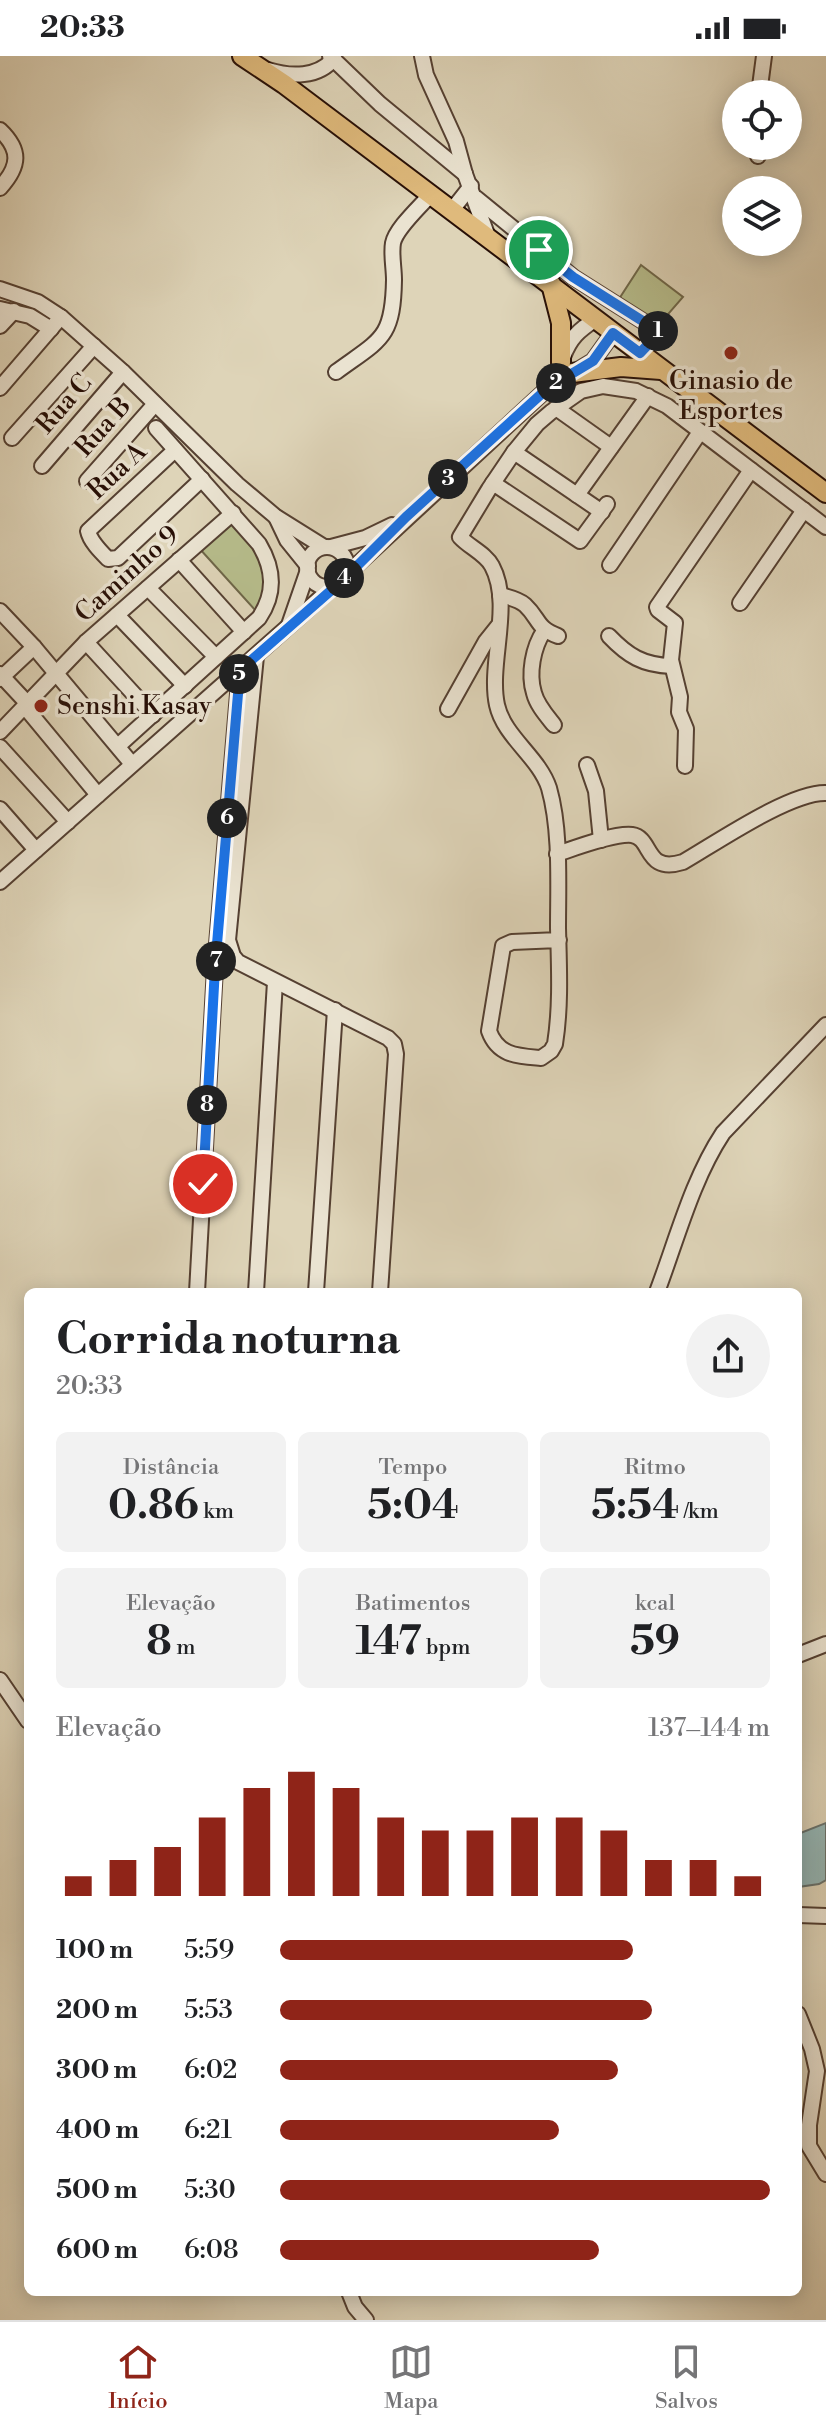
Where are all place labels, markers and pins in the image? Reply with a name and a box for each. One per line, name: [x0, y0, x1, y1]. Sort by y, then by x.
pin: [505, 216, 573, 284]
pin: 1: [638, 311, 678, 351]
marker: Ginasio de Esportes: [722, 344, 740, 362]
pin: 2: [536, 363, 576, 403]
place label: Ginasio de Esportes: [669, 365, 793, 427]
pin: 3: [428, 459, 468, 499]
pin: 4: [324, 558, 364, 598]
pin: 5: [219, 654, 259, 694]
place label: Senshi Kasay: [57, 690, 212, 722]
marker: Senshi Kasay: [32, 697, 50, 715]
pin: 6: [207, 798, 247, 838]
pin: 7: [196, 941, 236, 981]
pin: 8: [187, 1085, 227, 1125]
pin: [169, 1150, 237, 1218]

